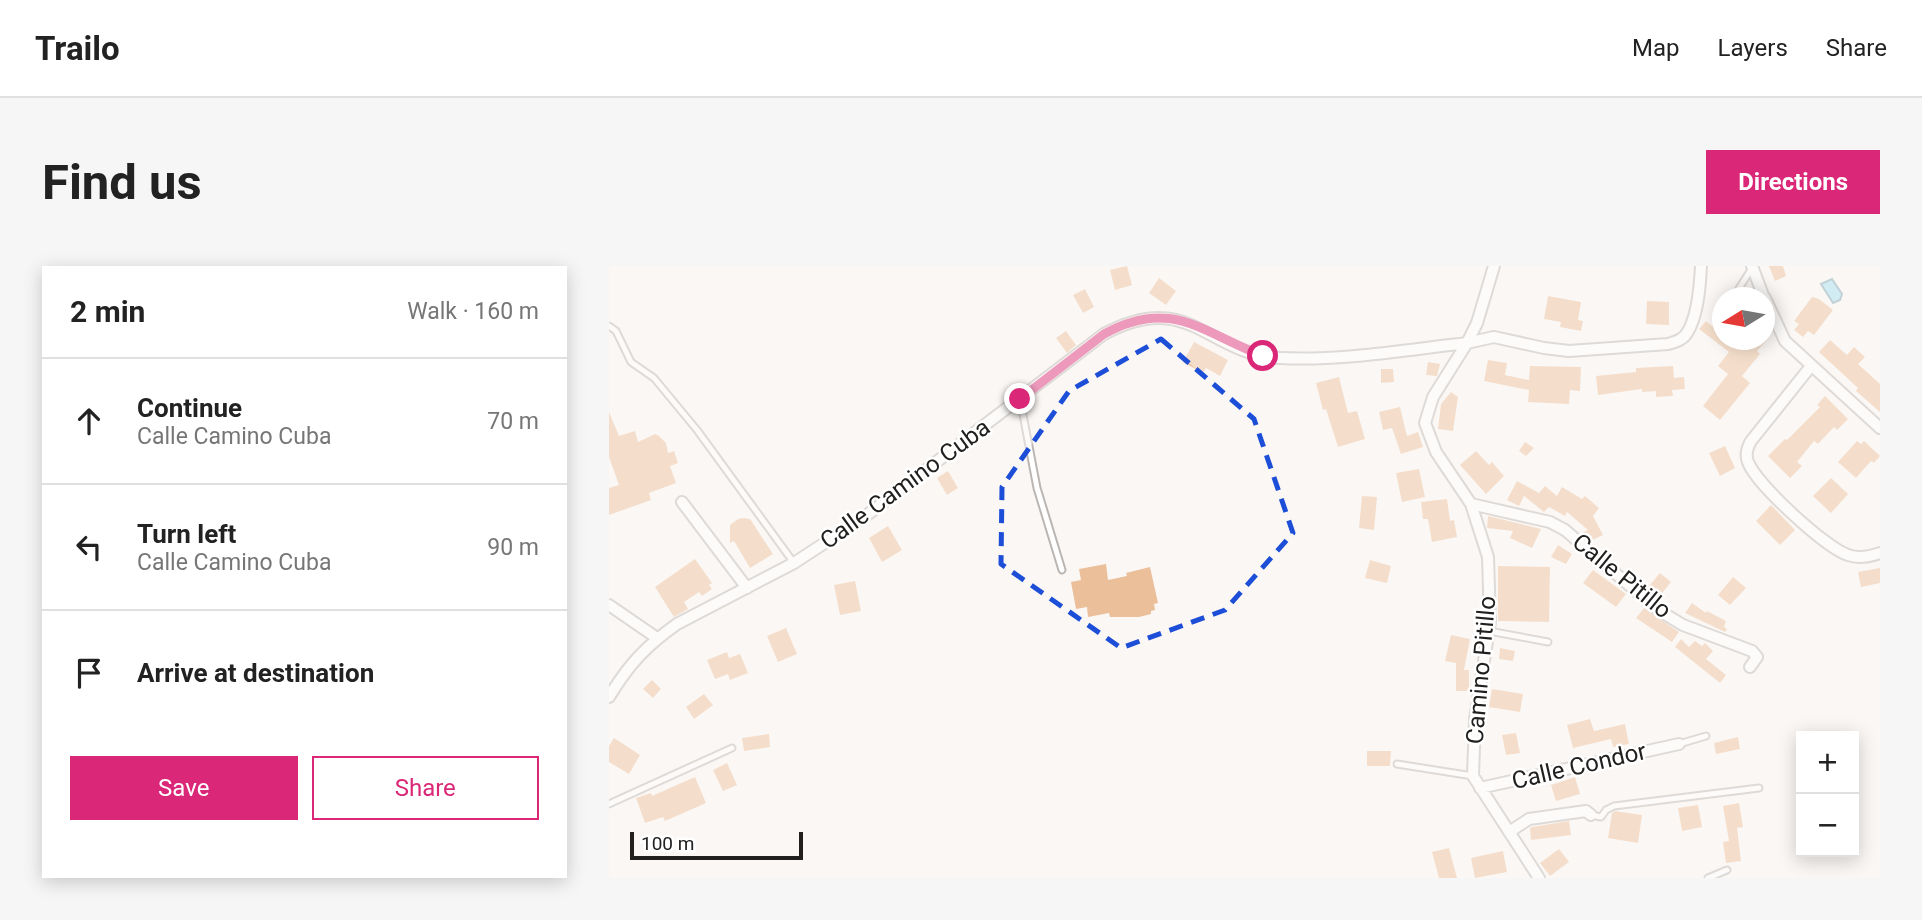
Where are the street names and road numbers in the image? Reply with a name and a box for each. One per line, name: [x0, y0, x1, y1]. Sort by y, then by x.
street label: Calle Camino Cuba: [815, 413, 995, 555]
street label: Calle Pitillo: [1567, 528, 1677, 624]
street label: Camino Pitillo: [1461, 595, 1501, 745]
street label: Calle Condor: [1509, 737, 1649, 795]

